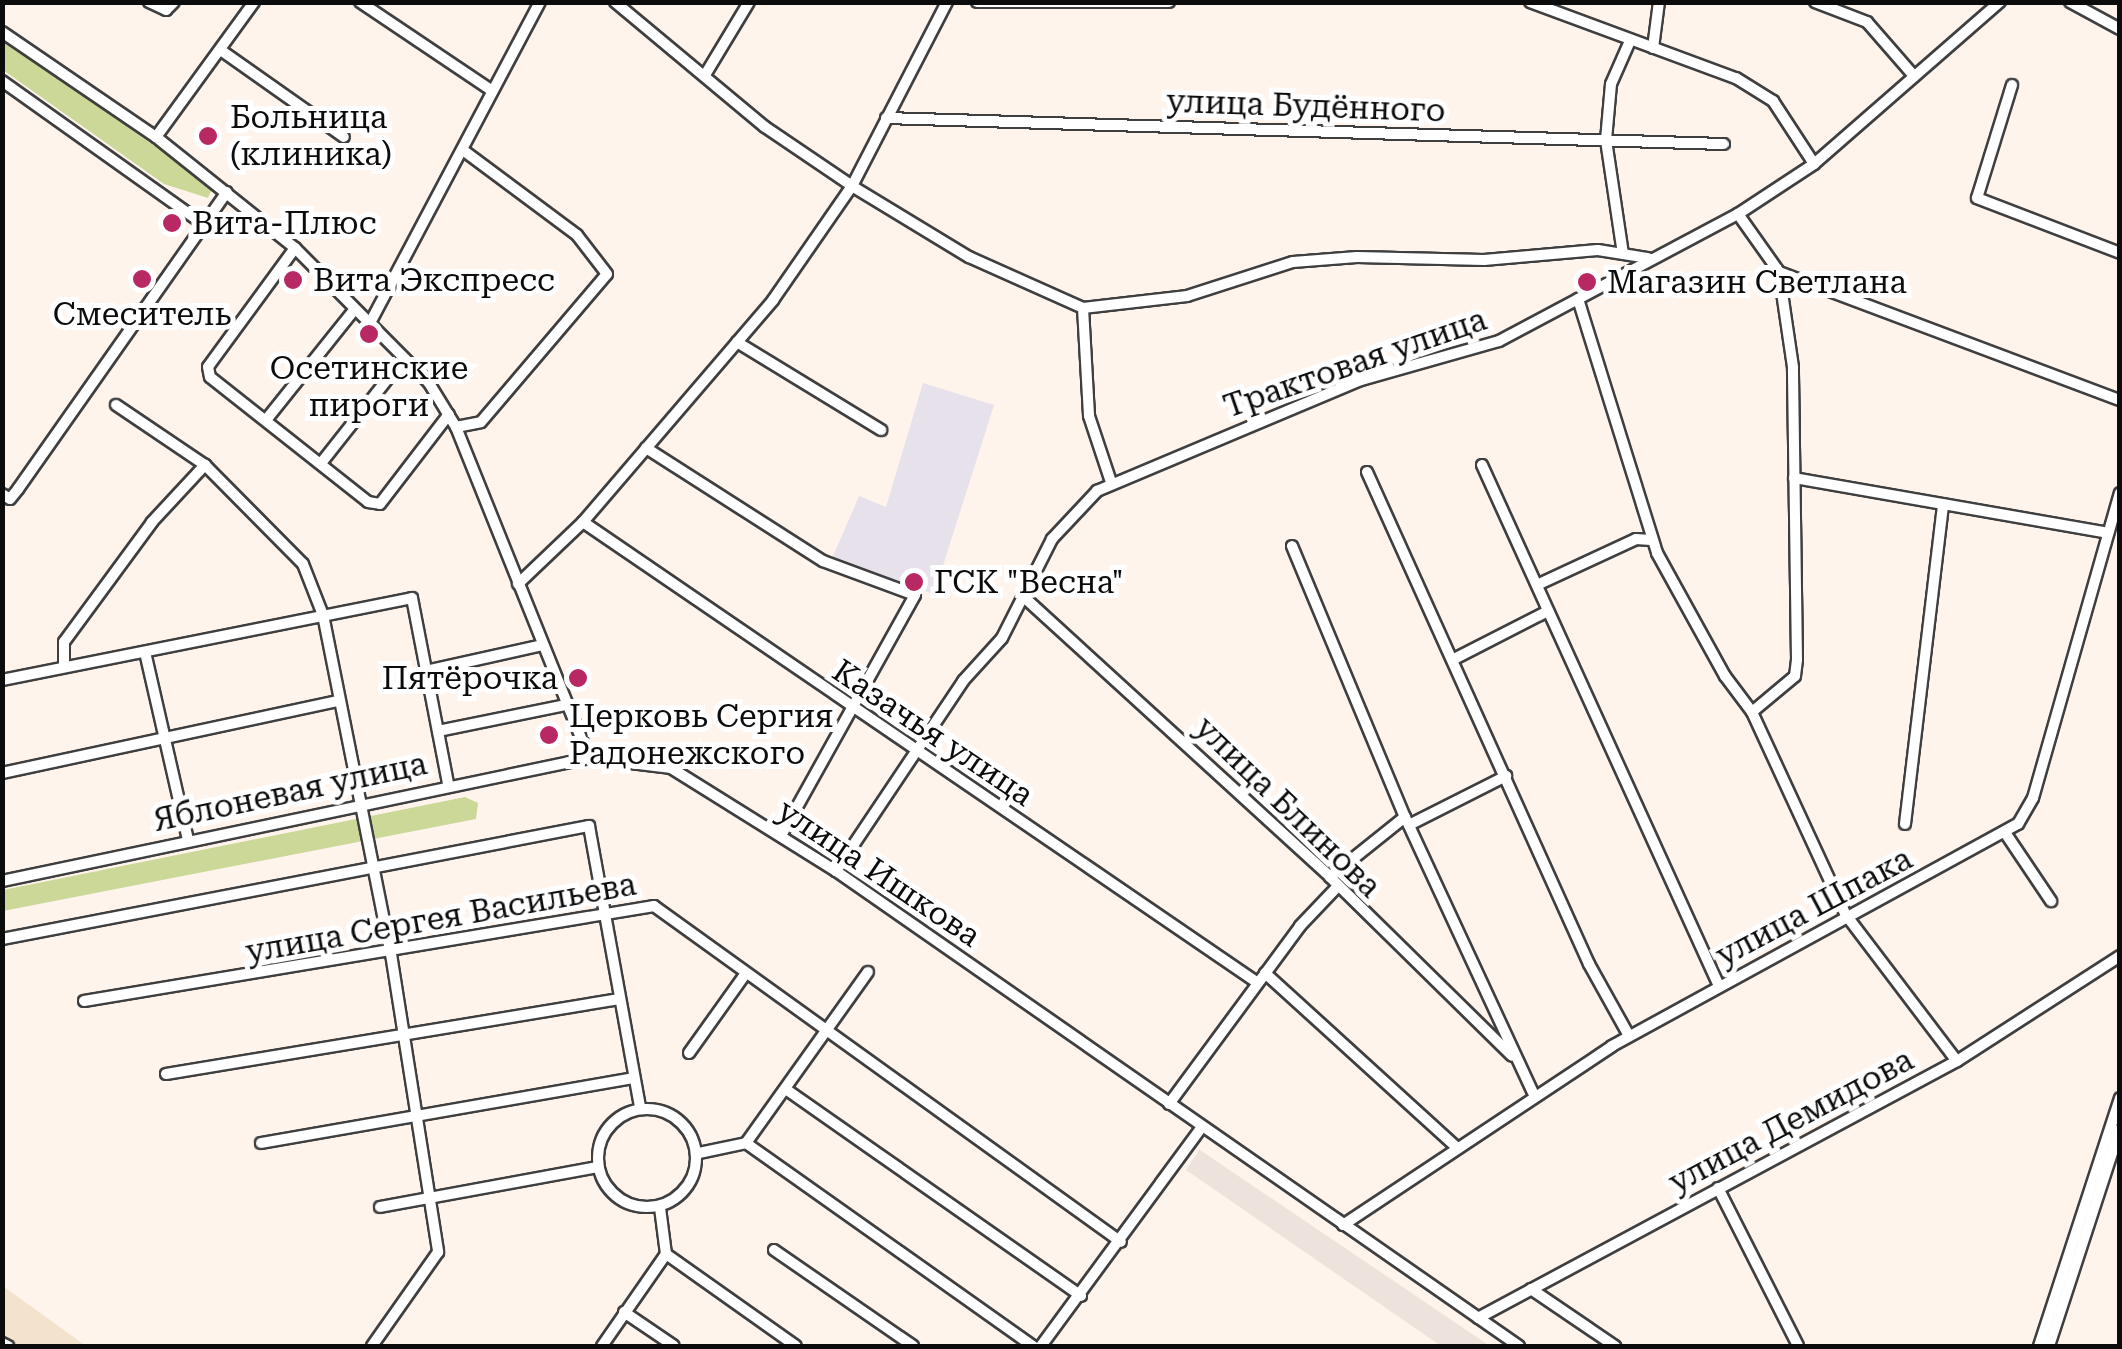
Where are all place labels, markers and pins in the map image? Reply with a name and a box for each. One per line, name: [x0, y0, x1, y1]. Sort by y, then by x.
place label: Больница (клиника): [230, 99, 392, 174]
marker: Больница (клиника): [195, 123, 221, 149]
place label: Вита-Плюс: [192, 204, 377, 242]
marker: Вита-Плюс: [161, 212, 183, 234]
place label: Вита Экспресс: [313, 261, 555, 299]
place label: Магазин Светлана: [1607, 263, 1907, 301]
marker: Смеситель: [131, 268, 153, 290]
marker: Вита Экспресс: [282, 269, 304, 291]
marker: Магазин Светлана: [1576, 271, 1598, 293]
place label: Смеситель: [53, 295, 231, 333]
marker: Осетинские пироги: [358, 323, 380, 345]
place label: Осетинские пироги: [270, 350, 468, 425]
place label: ГСК "Весна": [934, 563, 1124, 601]
marker: ГСК "Весна": [903, 571, 925, 593]
place label: Пятёрочка: [382, 659, 558, 697]
marker: Пятёрочка: [567, 667, 589, 689]
place label: Церковь Сергия Радонежского: [569, 698, 834, 773]
marker: Церковь Сергия Радонежского: [538, 724, 560, 746]

